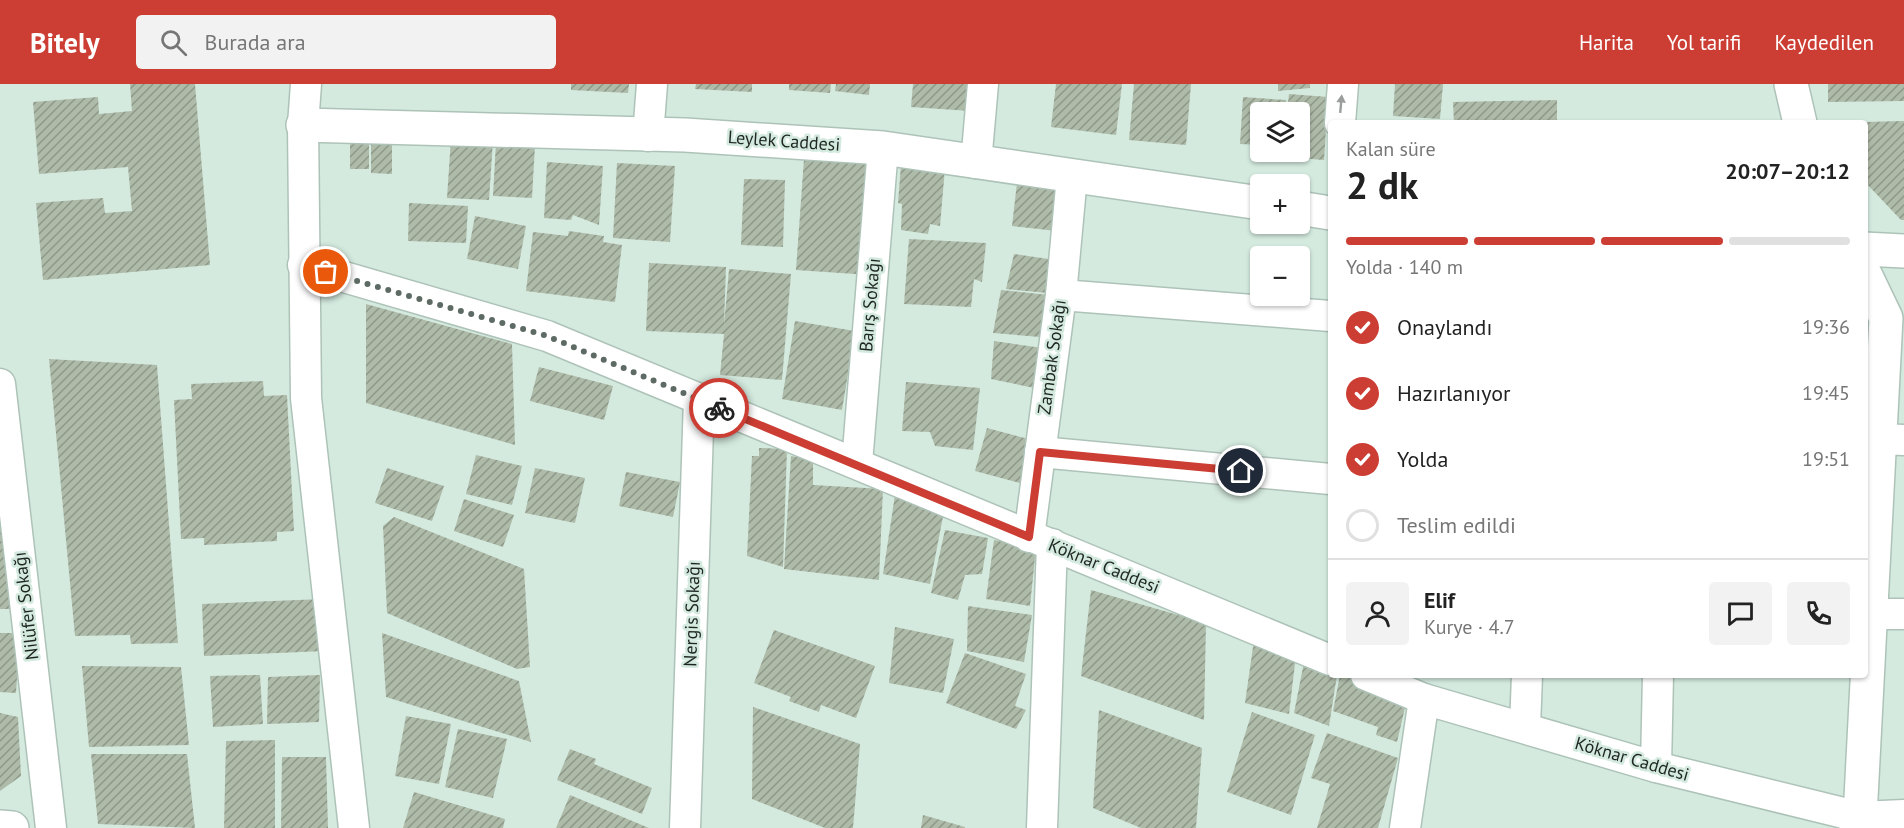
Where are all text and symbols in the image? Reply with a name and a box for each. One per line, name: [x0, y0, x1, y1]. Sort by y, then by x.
search box: [136, 15, 556, 69]
text: Bitely: [30, 24, 100, 61]
icon: search: [157, 26, 190, 59]
text: Burada ara: [205, 28, 306, 56]
text: Harita: [1579, 29, 1634, 56]
text: Yol tarifi: [1667, 29, 1741, 56]
text: Kaydedilen: [1774, 29, 1874, 56]
one-way arrow: [1336, 94, 1346, 113]
map controls: [1250, 102, 1310, 306]
button: layers: [1250, 102, 1310, 162]
street label: Leylek Caddesi: [727, 125, 841, 156]
text: Kalan süre: [1346, 136, 1436, 162]
text: 20:07–20:12: [1725, 157, 1850, 185]
text: 2 dk: [1346, 159, 1418, 210]
button: +: [1250, 174, 1310, 234]
pin: [300, 246, 351, 297]
button: −: [1250, 246, 1310, 306]
text: Yolda · 140 m: [1346, 254, 1463, 280]
icon: bag: [309, 255, 342, 288]
street label: Barış Sokağı: [854, 257, 885, 353]
street label: Zambak Sokağı: [1032, 298, 1071, 416]
icon: check: [1346, 311, 1379, 344]
text: Onaylandı: [1397, 313, 1492, 341]
text: 19:36: [1802, 314, 1850, 340]
icon: check: [1346, 377, 1379, 410]
courier: [689, 378, 749, 438]
text: Hazırlanıyor: [1397, 379, 1510, 407]
text: 19:45: [1802, 380, 1850, 406]
icon: bike: [703, 392, 736, 425]
icon: check: [1346, 443, 1379, 476]
pin: [1215, 445, 1266, 496]
text: Yolda: [1397, 445, 1448, 473]
text: 19:51: [1802, 446, 1850, 472]
icon: home: [1224, 454, 1257, 487]
text: Teslim edildi: [1397, 511, 1516, 539]
street label: Köknar Caddesi: [1045, 533, 1163, 598]
street label: Nilüfer Sokağı: [7, 551, 44, 661]
street label: Nergis Sokağı: [678, 561, 705, 667]
button: person: [1346, 582, 1409, 645]
button: chat: [1709, 582, 1772, 645]
button: phone: [1787, 582, 1850, 645]
text: Elif: [1424, 586, 1455, 614]
text: Kurye · 4.7: [1424, 614, 1515, 640]
street label: Köknar Caddesi: [1572, 731, 1692, 786]

